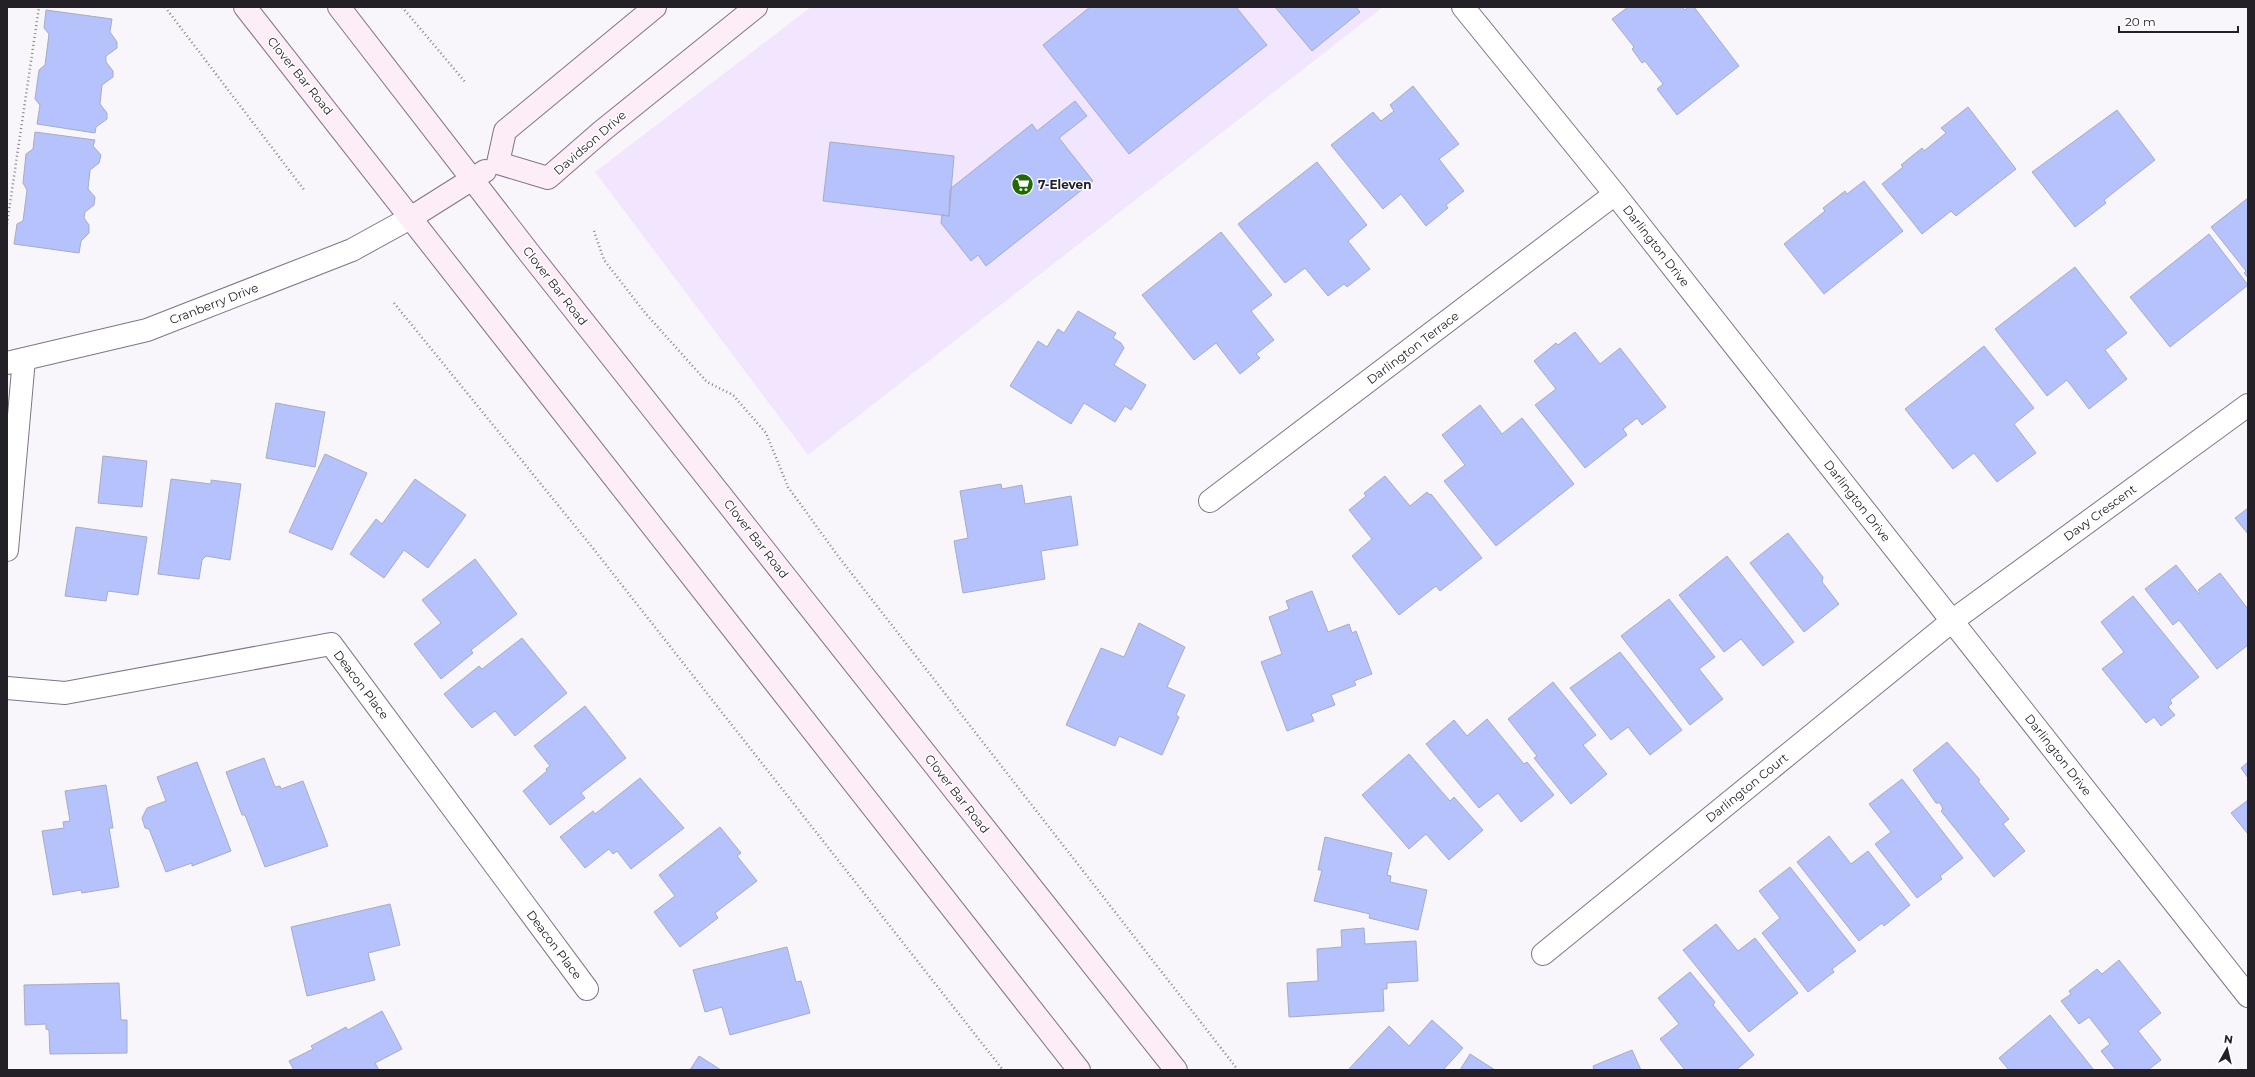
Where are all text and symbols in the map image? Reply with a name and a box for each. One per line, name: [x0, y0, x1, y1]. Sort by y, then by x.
scale bar: [2119, 8, 2238, 34]
text: 20 m: [2125, 14, 2156, 29]
street label: Clover Bar Road: [264, 34, 336, 118]
street label: Davidson Drive: [550, 107, 629, 178]
supermarket icon: 7-Eleven: [1009, 172, 1035, 198]
place label: 7-Eleven: [1038, 177, 1091, 192]
street label: Darlington Drive: [1620, 202, 1693, 289]
street label: Clover Bar Road: [520, 243, 591, 328]
street label: Cranberry Drive: [167, 280, 260, 327]
street label: Darlington Terrace: [1364, 308, 1462, 387]
street label: Darlington Drive: [1821, 457, 1894, 544]
street label: Davy Crescent: [2060, 481, 2139, 544]
street label: Clover Bar Road: [721, 496, 792, 581]
street label: Deacon Place: [331, 647, 392, 722]
street label: Darlington Drive: [2022, 711, 2095, 798]
street label: Darlington Court: [1702, 750, 1791, 825]
street label: Clover Bar Road: [922, 751, 993, 836]
street label: Deacon Place: [524, 907, 585, 982]
north arrow: [2207, 1029, 2247, 1069]
text: N: [2223, 1032, 2234, 1047]

